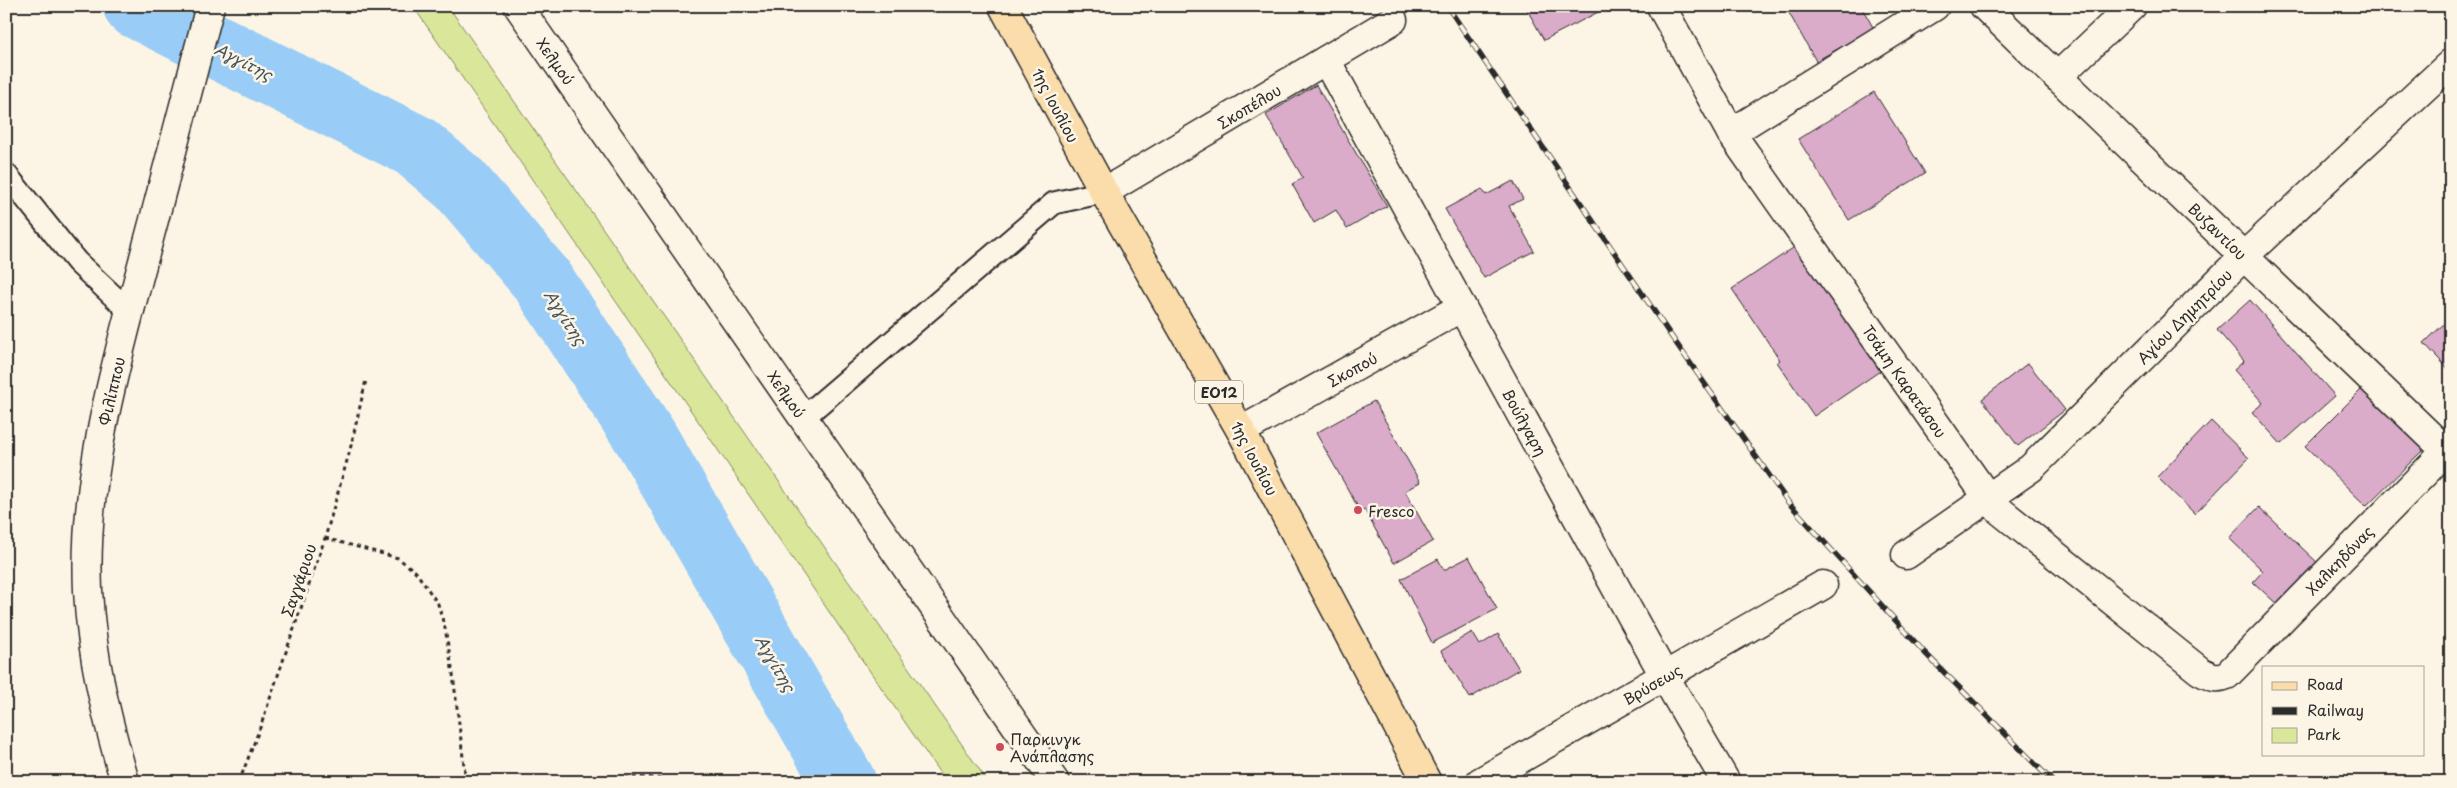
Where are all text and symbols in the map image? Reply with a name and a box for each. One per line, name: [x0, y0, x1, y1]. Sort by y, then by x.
street label: Χελμού: [531, 33, 581, 89]
water label: Αγγίτης: [211, 36, 279, 87]
street label: 1ης Ιουλίου: [1027, 64, 1085, 146]
street label: Σκοπέλου: [1213, 78, 1285, 134]
street label: Βυζαντίου: [2184, 197, 2252, 265]
street label: Αγίου Δημητρίου: [2131, 263, 2237, 369]
water label: Αγγίτης: [539, 284, 594, 351]
street label: Τσάμη Καρατάσου: [1857, 320, 1953, 442]
street label: Σκοπού: [1323, 346, 1381, 392]
street label: Φιλίππου: [92, 354, 130, 428]
street label: Χελμού: [762, 366, 812, 422]
road number: ΕΟ12: [1195, 381, 1243, 404]
street label: Βούλγαρη: [1497, 384, 1553, 460]
street label: 1ης Ιουλίου: [1226, 417, 1284, 499]
place label: Fresco: [1368, 499, 1414, 522]
marker: Fresco: [1352, 504, 1364, 516]
street label: Χαλκηδόνας: [2300, 520, 2378, 600]
street label: Σαγγάριου: [275, 540, 321, 620]
water label: Αγγίτης: [750, 630, 803, 697]
street label: Βρύσεως: [1618, 658, 1686, 710]
legend: [2262, 666, 2424, 756]
text: Road: [2307, 672, 2343, 695]
text: Railway: [2307, 698, 2364, 721]
text: Park: [2307, 722, 2341, 745]
place label: Παρκινγκ Ανάπλασης: [1010, 727, 1094, 767]
marker: Παρκινγκ Ανάπλασης: [994, 741, 1006, 753]

